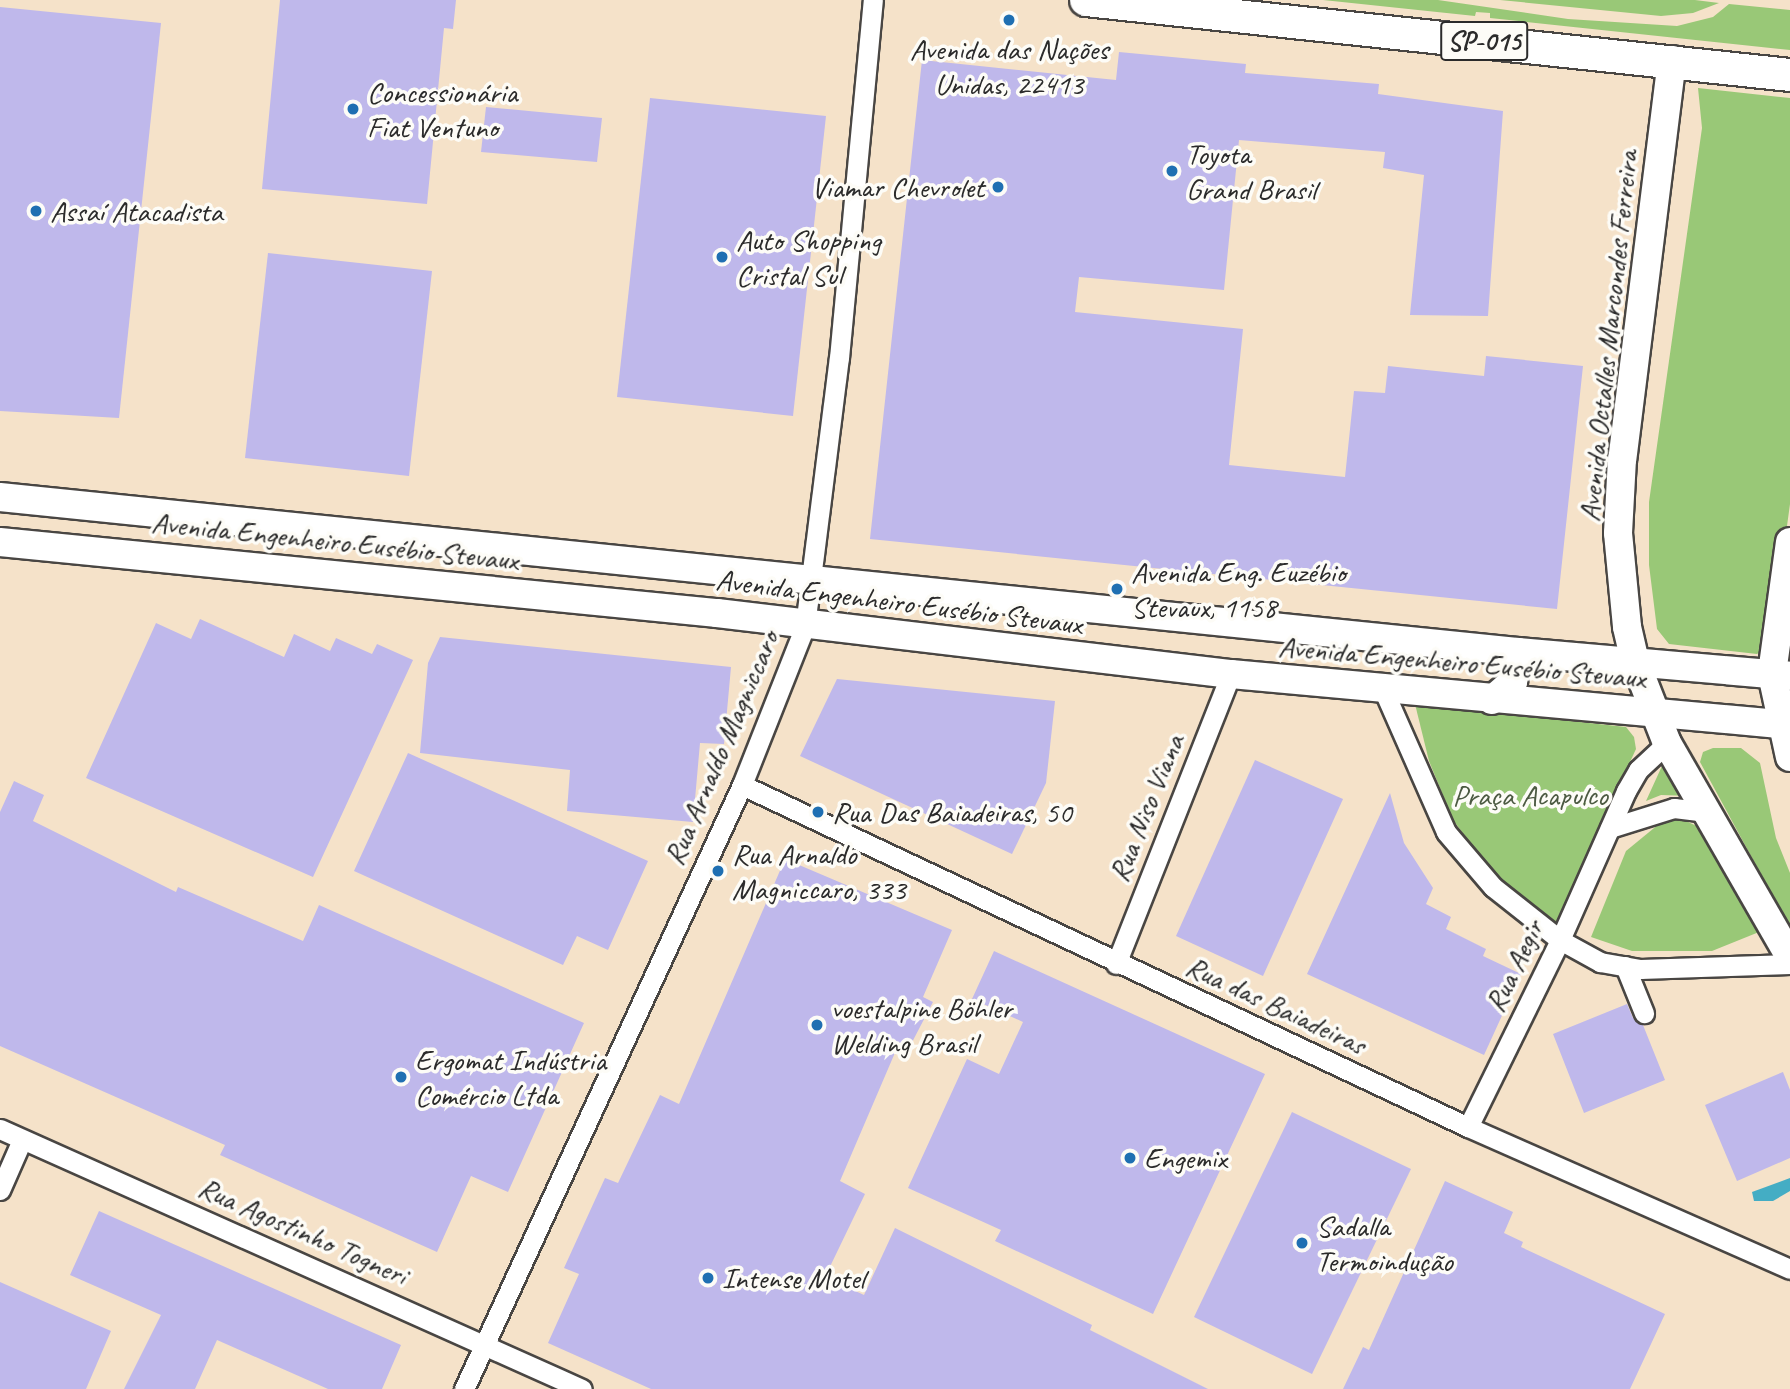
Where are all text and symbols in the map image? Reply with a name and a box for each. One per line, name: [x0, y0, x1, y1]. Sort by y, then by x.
marker: Avenida das Nações Unidas, 22413: [1001, 12, 1017, 28]
road number: SP-015: [1438, 16, 1530, 66]
place label: Avenida das Nações Unidas, 22413: [909, 31, 1109, 102]
place label: Concessionária Fiat Ventuno: [367, 74, 517, 144]
marker: Concessionária Fiat Ventuno: [345, 101, 361, 117]
place label: Toyota Grand Brasil: [1186, 136, 1317, 206]
street label: Avenida Octalles Marcondes Ferreira: [1571, 148, 1645, 524]
marker: Toyota Grand Brasil: [1164, 163, 1180, 179]
place label: Viamar Chevrolet: [811, 169, 984, 205]
marker: Viamar Chevrolet: [990, 179, 1006, 195]
place label: Assaí Atacadista: [50, 193, 223, 229]
marker: Assaí Atacadista: [28, 203, 44, 219]
place label: Auto Shopping Cristal Sul: [736, 222, 882, 292]
marker: Auto Shopping Cristal Sul: [714, 249, 730, 265]
street label: Avenida Engenheiro Eusébio Stevaux: [150, 504, 520, 578]
place label: Avenida Eng. Euzébio Stevaux, 1158: [1131, 554, 1346, 624]
street label: Avenida Engenheiro Eusébio Stevaux: [714, 562, 1084, 642]
marker: Avenida Eng. Euzébio Stevaux, 1158: [1109, 581, 1125, 597]
street label: Rua Arnaldo Magniccaro: [655, 625, 787, 871]
street label: Avenida Engenheiro Eusébio Stevaux: [1277, 628, 1647, 696]
street label: Rua Niso Viana: [1100, 729, 1192, 887]
park label: Praça Acapulco: [1452, 777, 1608, 813]
place label: Rua Das Baiadeiras, 50: [832, 794, 1073, 830]
marker: Rua Das Baiadeiras, 50: [810, 804, 826, 820]
place label: Rua Arnaldo Magniccaro, 333: [732, 836, 906, 906]
marker: Rua Arnaldo Magniccaro, 333: [710, 863, 726, 879]
street label: Rua Aegir: [1476, 914, 1552, 1018]
street label: Rua das Baiadeiras: [1180, 947, 1372, 1063]
place label: voestalpine Böhler Welding Brasil: [831, 990, 1012, 1060]
marker: voestalpine Böhler Welding Brasil: [809, 1017, 825, 1033]
place label: Ergomat Indústria Comércio Ltda: [415, 1042, 606, 1112]
marker: Ergomat Indústria Comércio Ltda: [393, 1069, 409, 1085]
place label: Engemix: [1144, 1140, 1226, 1176]
marker: Engemix: [1122, 1150, 1138, 1166]
street label: Rua Agostinho Togneri: [193, 1169, 413, 1293]
place label: Sadalla Termoindução: [1316, 1208, 1453, 1278]
marker: Sadalla Termoindução: [1294, 1235, 1310, 1251]
place label: Intense Motel: [722, 1260, 865, 1296]
marker: Intense Motel: [700, 1270, 716, 1286]

